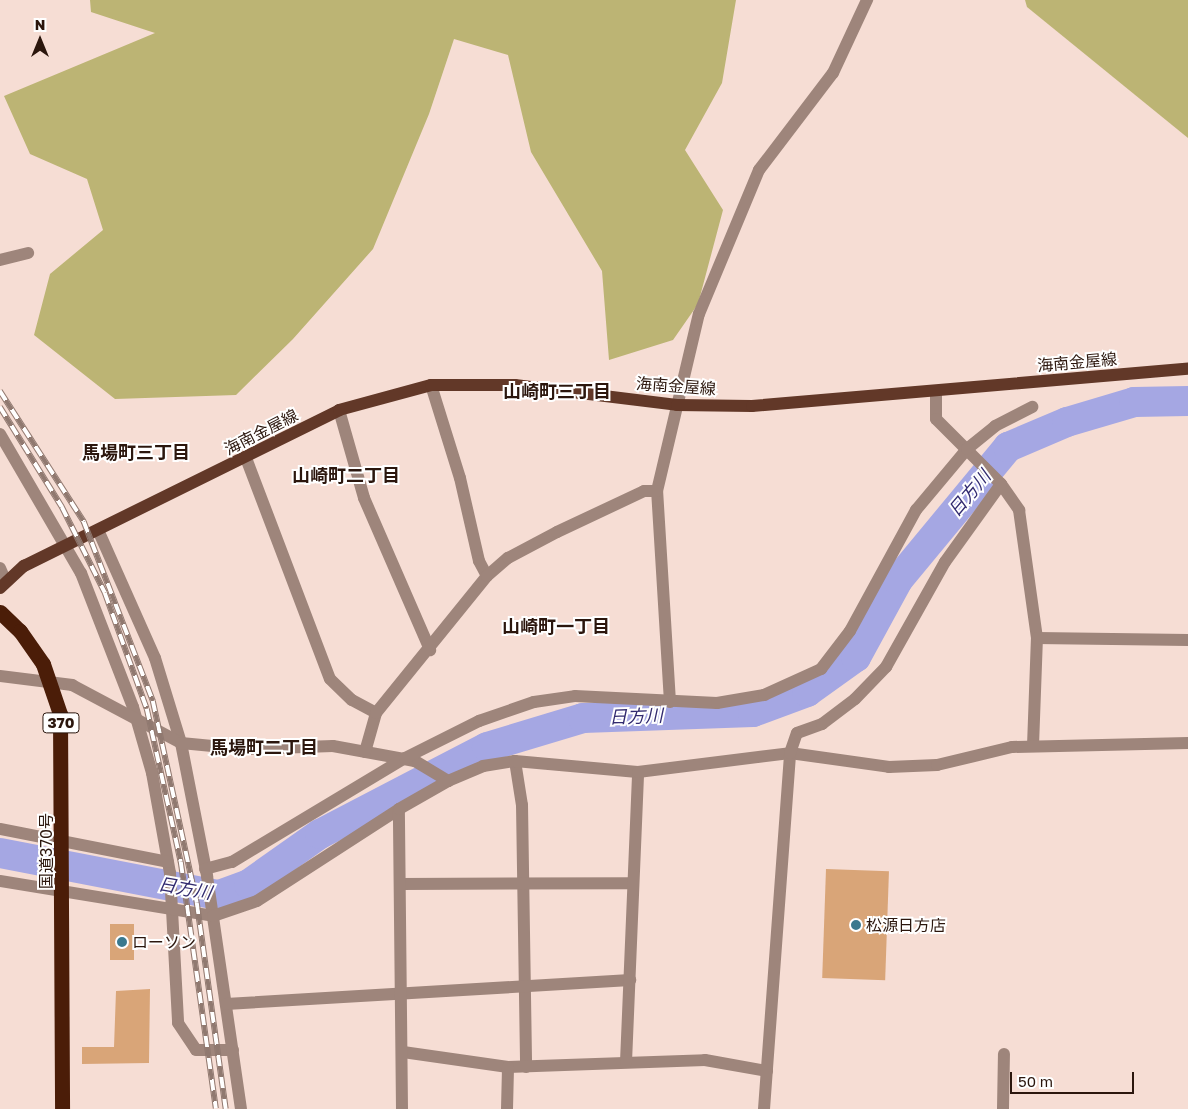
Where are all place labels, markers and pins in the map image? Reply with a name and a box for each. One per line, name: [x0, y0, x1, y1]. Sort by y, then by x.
place label: 松源日方店: [866, 915, 946, 935]
marker: 松源日方店: [850, 919, 862, 931]
place label: ローソン: [132, 932, 196, 952]
marker: ローソン: [116, 936, 128, 948]

